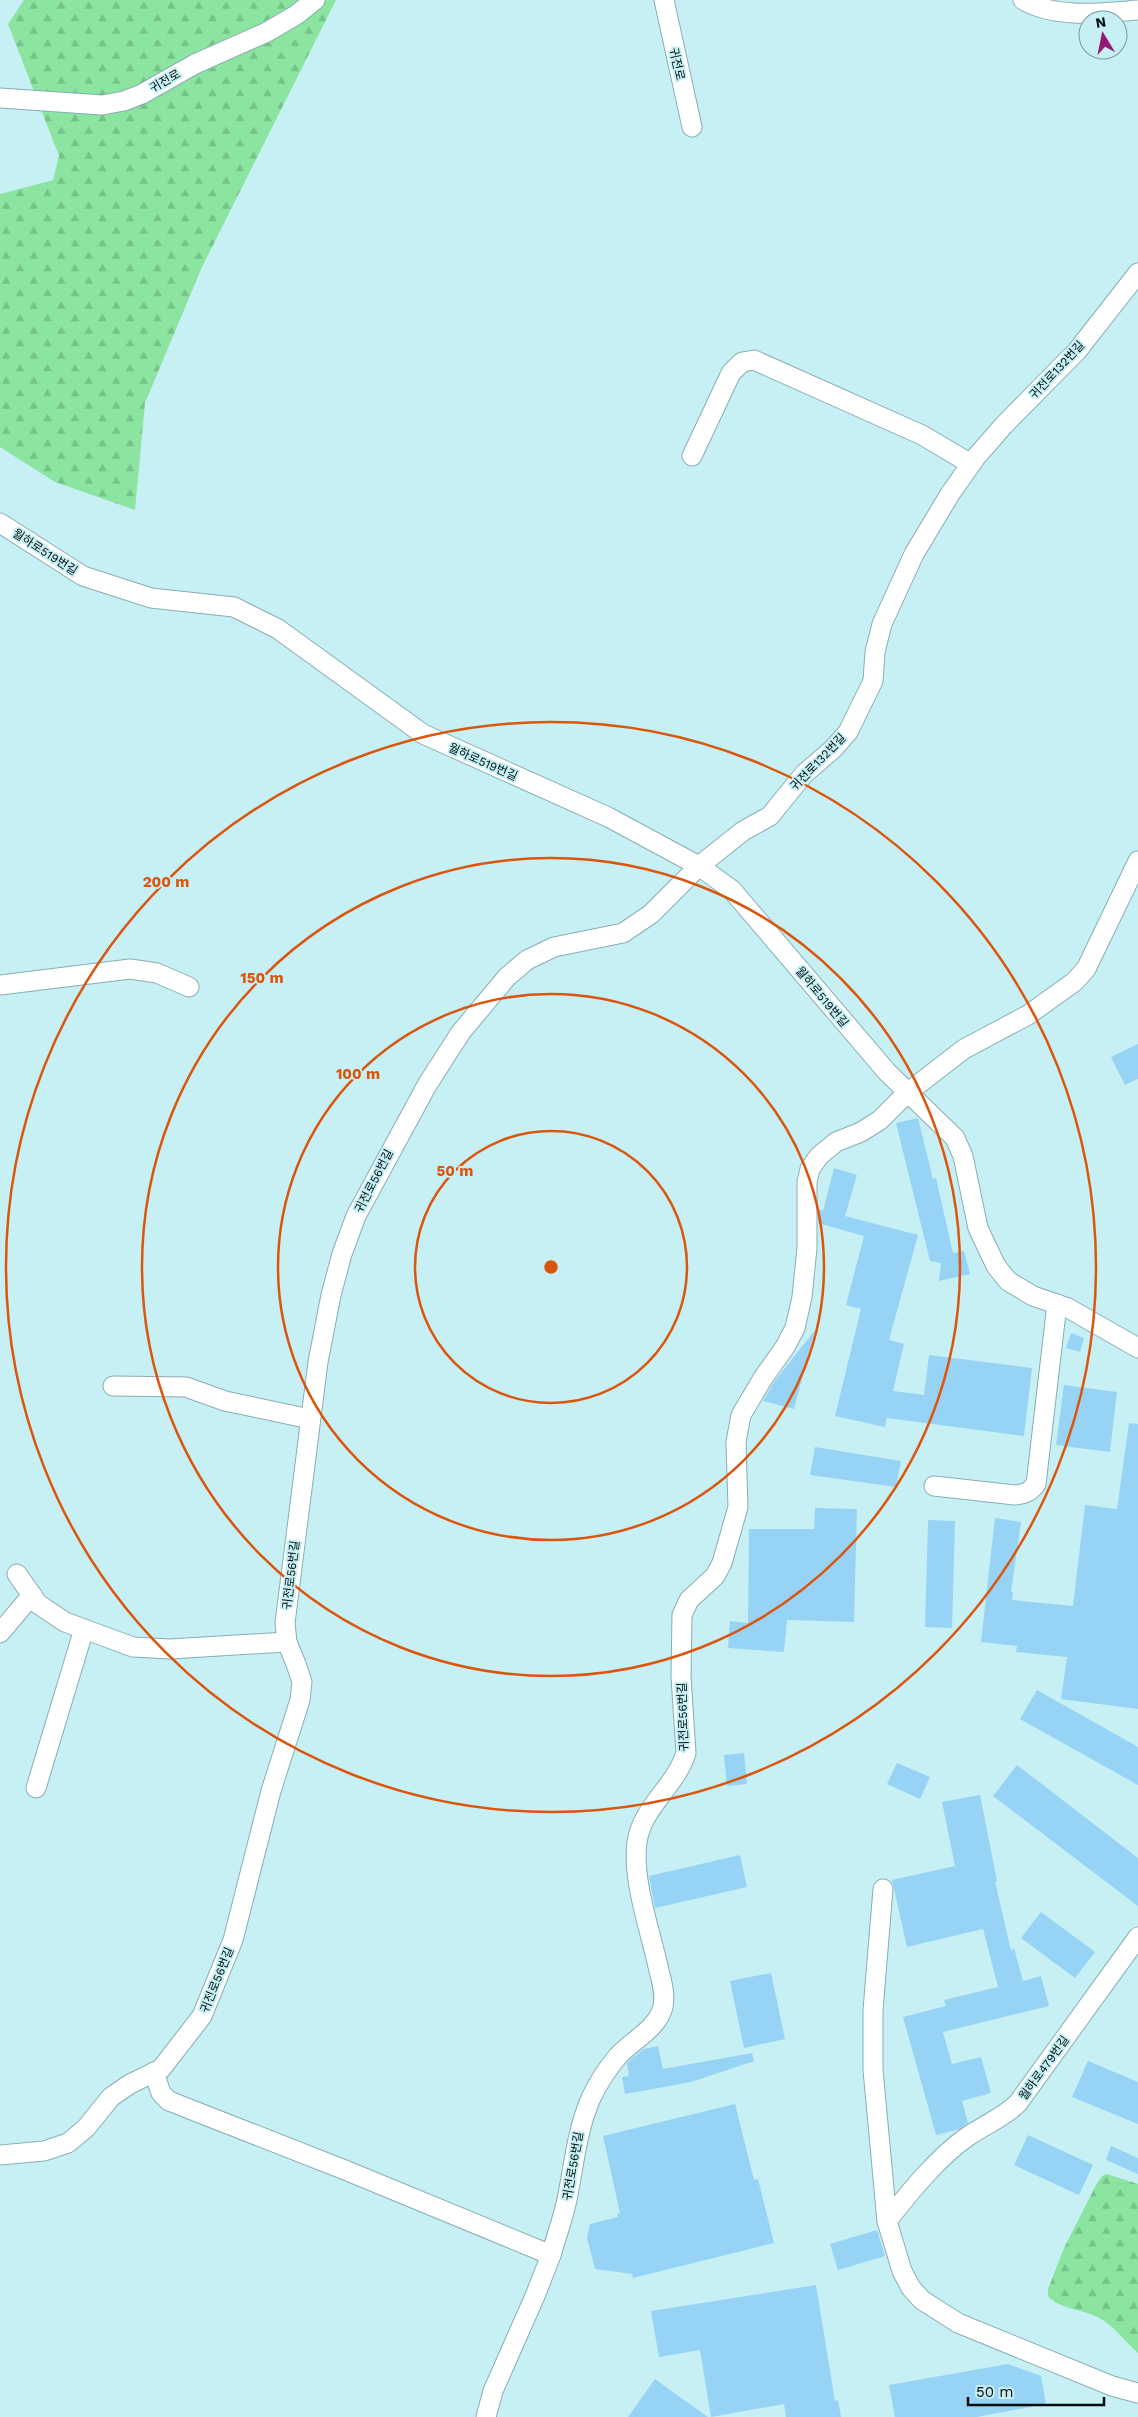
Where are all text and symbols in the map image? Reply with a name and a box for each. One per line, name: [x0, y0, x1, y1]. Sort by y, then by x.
north arrow: [1078, 10, 1128, 60]
text: N: [1094, 13, 1107, 31]
street label: 귀전로: [666, 46, 688, 82]
street label: 귀전로: [147, 67, 183, 95]
street label: 귀전로132번길: [1027, 338, 1087, 402]
street label: 월하로519번길: [10, 526, 80, 578]
street label: 귀전로132번길: [787, 731, 849, 793]
street label: 월하로519번길: [446, 740, 520, 784]
text: 200 m: [143, 873, 189, 891]
street label: 월하로519번길: [793, 964, 851, 1030]
text: 150 m: [240, 969, 284, 987]
text: 100 m: [336, 1065, 380, 1083]
street label: 귀전로56번길: [352, 1147, 396, 1215]
text: 50 m: [437, 1162, 473, 1180]
centre of rings: [542, 1258, 560, 1276]
street label: 귀전로56번길: [280, 1540, 302, 1610]
street label: 귀전로56번길: [675, 1682, 691, 1752]
street label: 귀전로56번길: [197, 1945, 237, 2015]
street label: 월하로479번길: [1016, 2033, 1072, 2103]
street label: 귀전로56번길: [560, 2131, 586, 2201]
scale bar: [968, 2374, 1104, 2406]
text: 50 m: [976, 2383, 1013, 2401]

